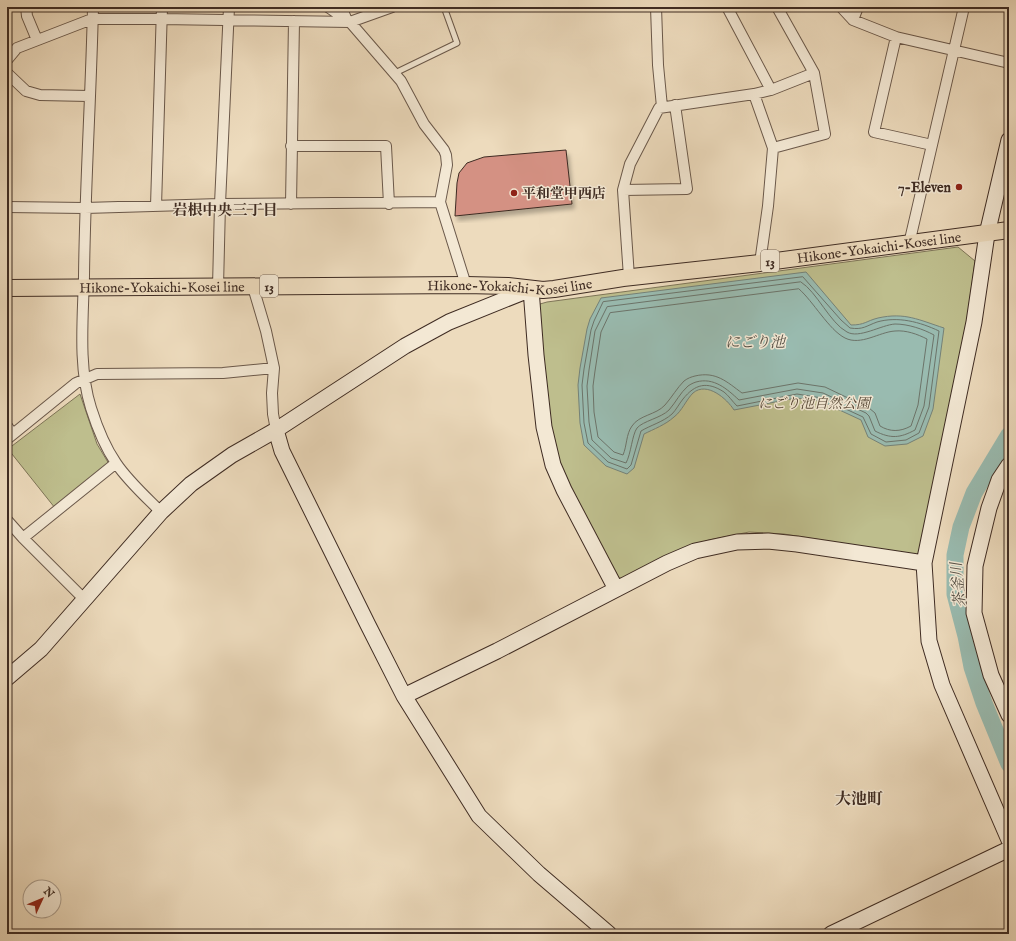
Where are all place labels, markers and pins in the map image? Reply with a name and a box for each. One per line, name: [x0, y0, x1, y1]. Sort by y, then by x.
place label: 7-Eleven: [898, 179, 952, 197]
marker: 7-Eleven: [954, 182, 964, 192]
place label: 平和堂甲西店: [522, 185, 606, 203]
marker: 平和堂甲西店: [509, 188, 519, 198]

